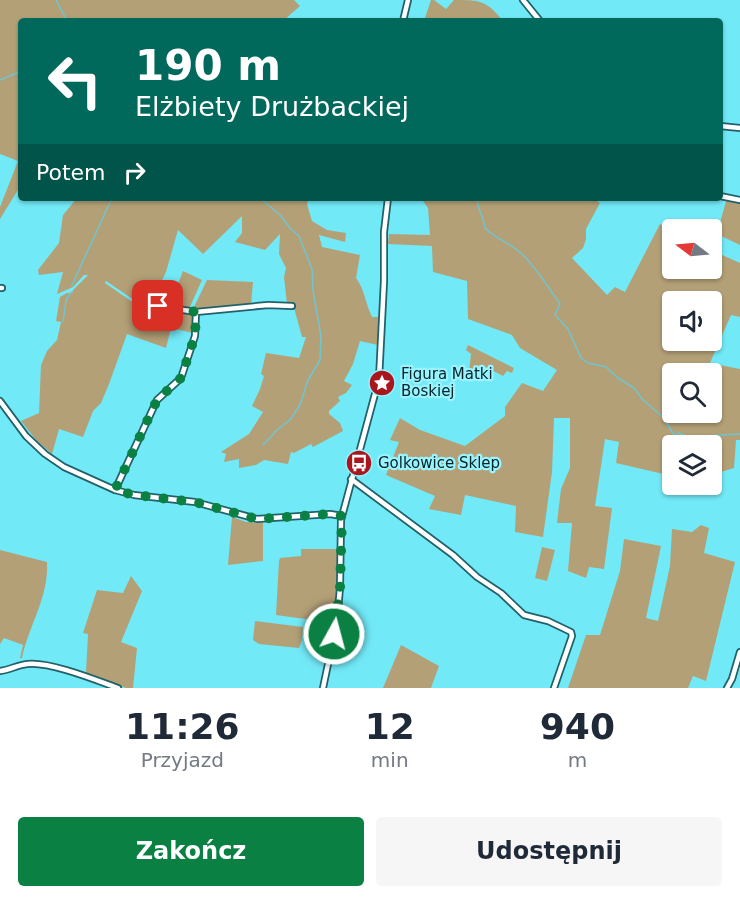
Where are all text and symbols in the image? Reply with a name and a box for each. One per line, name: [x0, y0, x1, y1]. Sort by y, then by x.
text: 190 m: [135, 41, 281, 90]
icon: left: [36, 42, 114, 120]
text: Elżbiety Drużbackiej: [135, 91, 409, 122]
icon: right: [118, 156, 151, 189]
text: Potem: [36, 160, 106, 185]
north arrow: [662, 219, 722, 279]
map controls: [662, 219, 722, 495]
pin: [132, 280, 183, 331]
icon: arrive: [141, 289, 174, 322]
button: sound: [662, 291, 722, 351]
button: search: [662, 363, 722, 423]
place label: Figura Matki Boskiej: [401, 365, 493, 400]
place icon: Figura Matki Boskiej: [367, 368, 397, 398]
button: layers: [662, 435, 722, 495]
bus stop icon: Golkowice Sklep: [344, 448, 374, 478]
place label: Golkowice Sklep: [378, 454, 500, 472]
position arrow: [302, 602, 366, 666]
text: 11:26: [125, 706, 240, 747]
text: 12: [365, 706, 415, 747]
text: 940: [540, 706, 615, 747]
text: Przyjazd: [141, 748, 224, 772]
text: min: [371, 748, 409, 772]
text: m: [568, 748, 587, 772]
button: Zakończ: [18, 817, 364, 886]
button: Udostępnij: [376, 817, 722, 886]

